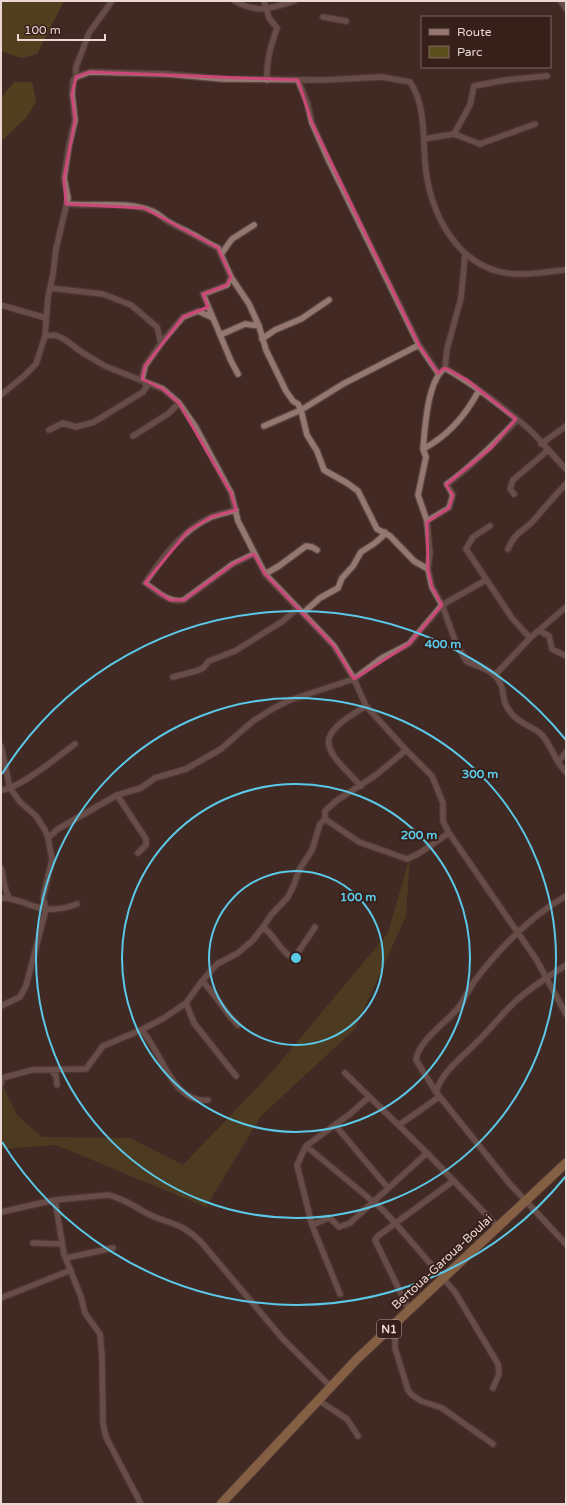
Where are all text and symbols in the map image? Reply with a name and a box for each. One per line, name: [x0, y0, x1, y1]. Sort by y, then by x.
scale bar: [18, 16, 105, 42]
legend: [421, 16, 551, 68]
text: 100 m: [24, 23, 61, 37]
text: Route: [457, 25, 492, 39]
text: Parc: [457, 45, 482, 59]
text: 400 m: [425, 637, 461, 651]
text: 300 m: [462, 767, 498, 781]
text: 200 m: [401, 828, 437, 842]
text: 100 m: [340, 890, 376, 904]
centre of rings: [289, 951, 303, 965]
street label: Bertoua-Garoua-Boulai: [389, 1212, 495, 1312]
road number: N1: [377, 1320, 401, 1338]

